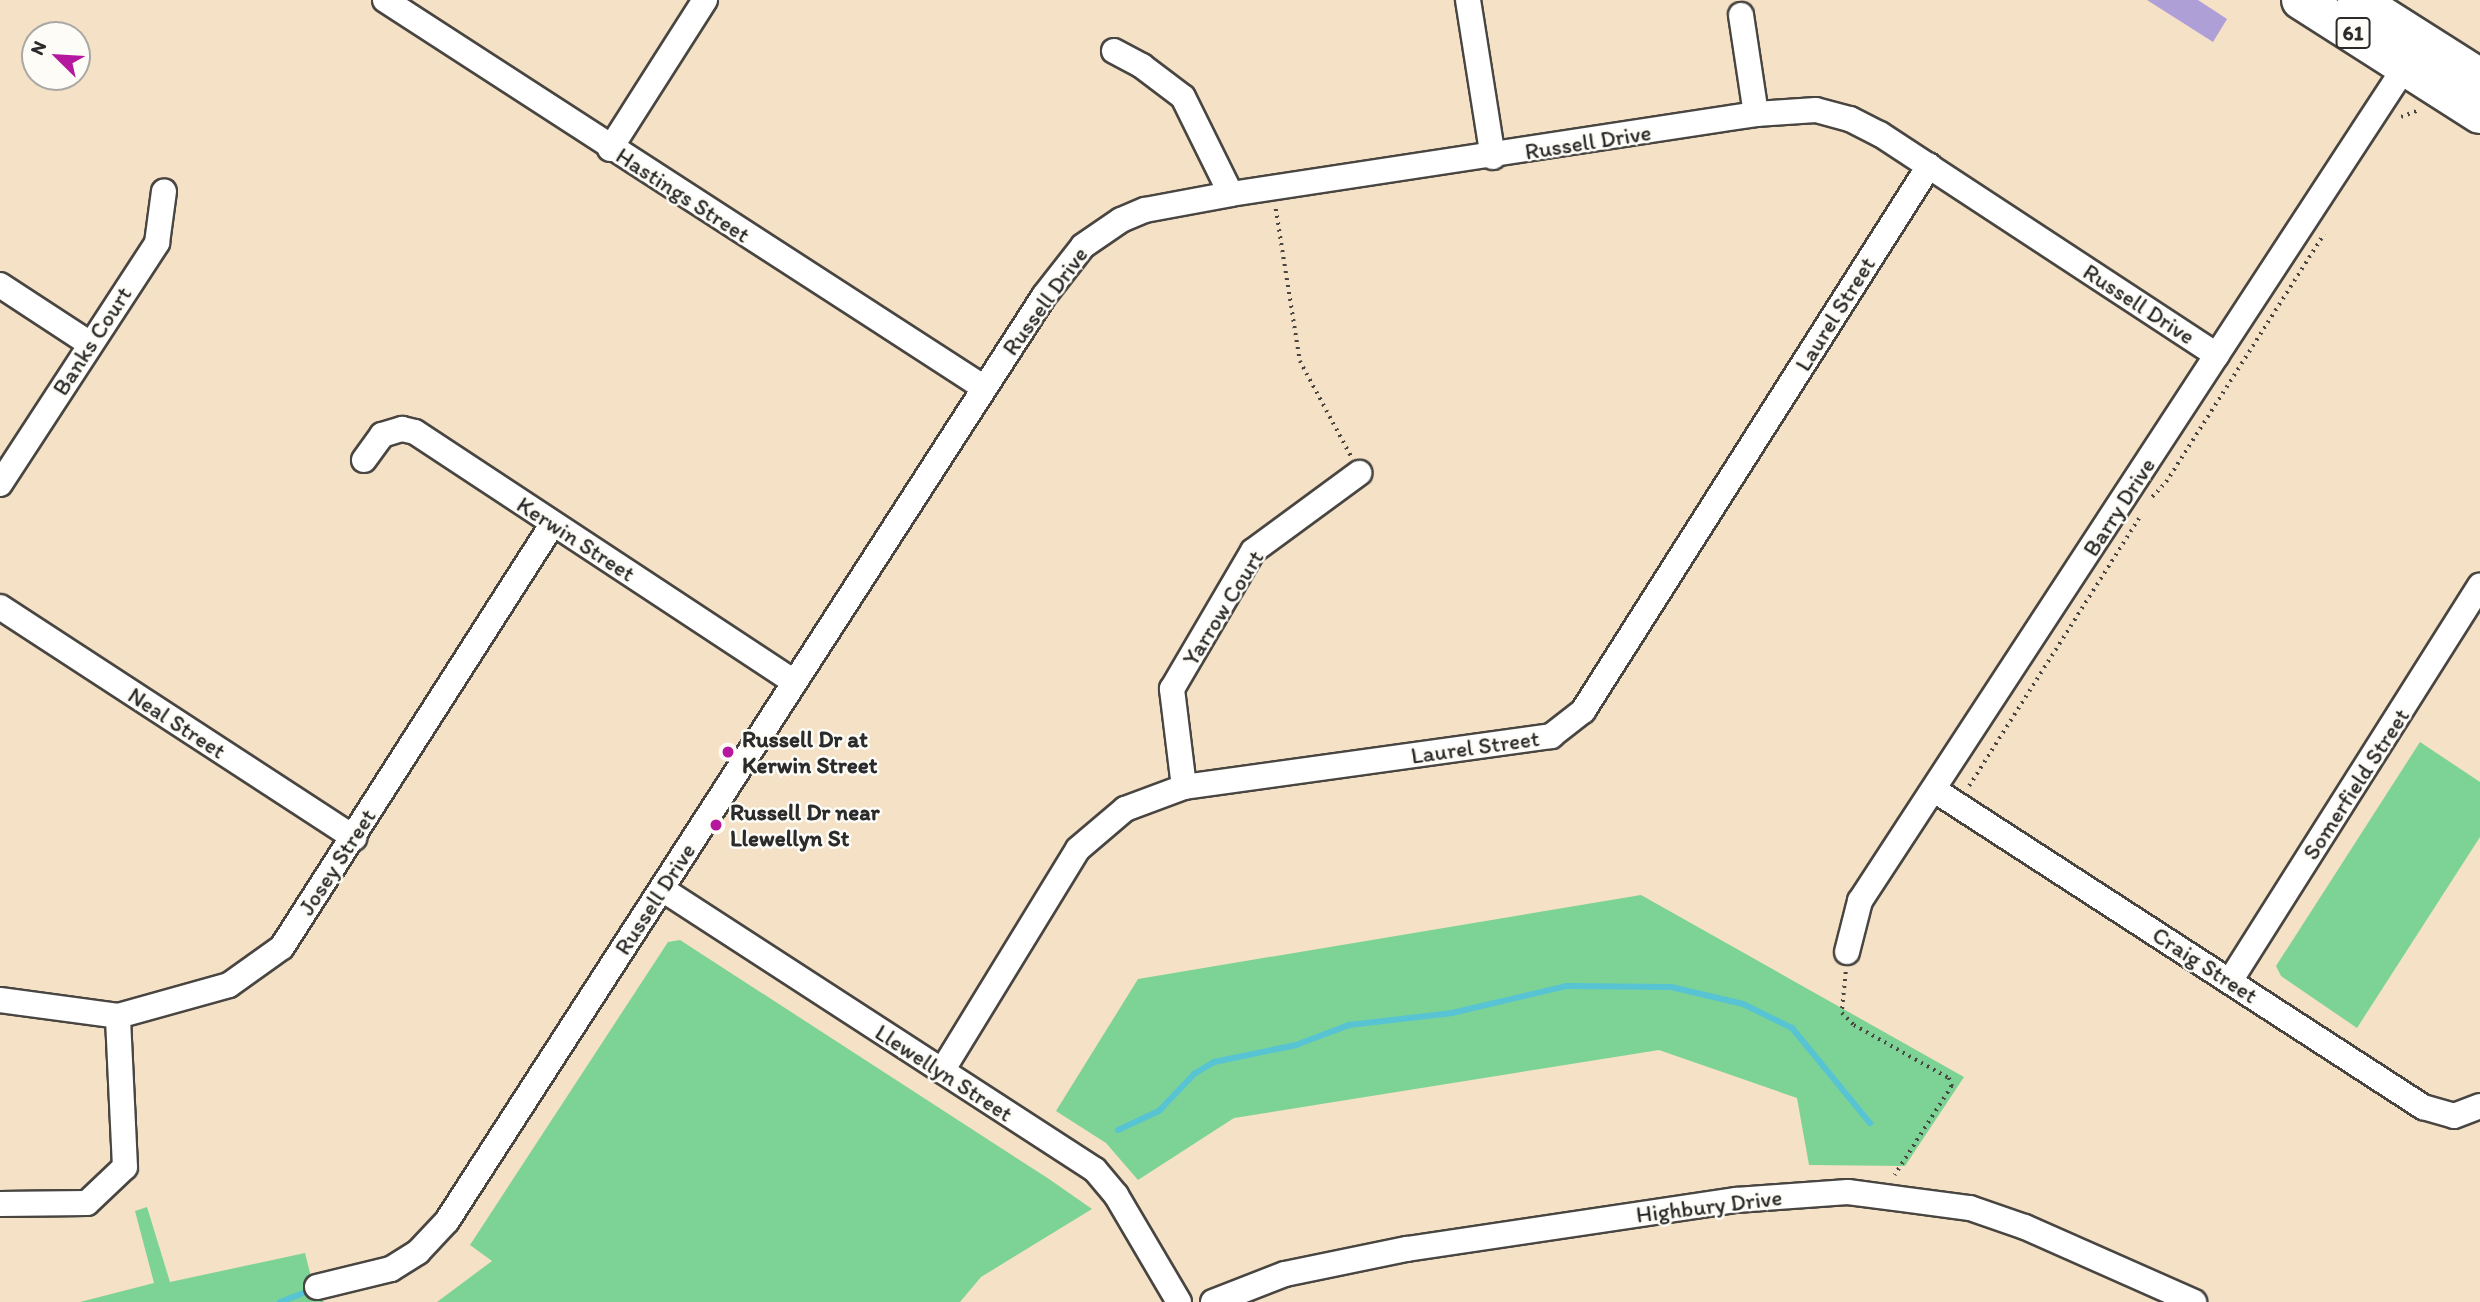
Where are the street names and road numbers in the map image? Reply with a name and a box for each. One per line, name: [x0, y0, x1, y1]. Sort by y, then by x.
road number: 61: [2336, 16, 2370, 50]
street label: Russell Drive: [1523, 118, 1653, 166]
street label: Hastings Street: [611, 142, 755, 248]
street label: Russell Drive: [996, 241, 1094, 361]
street label: Laurel Street: [1789, 252, 1881, 376]
street label: Russell Drive: [2078, 258, 2200, 350]
street label: Banks Court: [47, 282, 137, 400]
street label: Barry Drive: [2077, 452, 2161, 562]
street label: Kerwin Street: [512, 491, 640, 587]
street label: Yarrow Court: [1177, 545, 1269, 671]
street label: Neal Street: [123, 681, 231, 765]
street label: Somerfield Street: [2297, 703, 2415, 865]
street label: Laurel Street: [1409, 724, 1541, 770]
street label: Josey Street: [293, 804, 381, 920]
street label: Russell Drive: [609, 838, 701, 960]
street label: Craig Street: [2147, 921, 2263, 1009]
street label: Llewellyn Street: [870, 1018, 1018, 1128]
street label: Highbury Drive: [1634, 1183, 1784, 1229]

